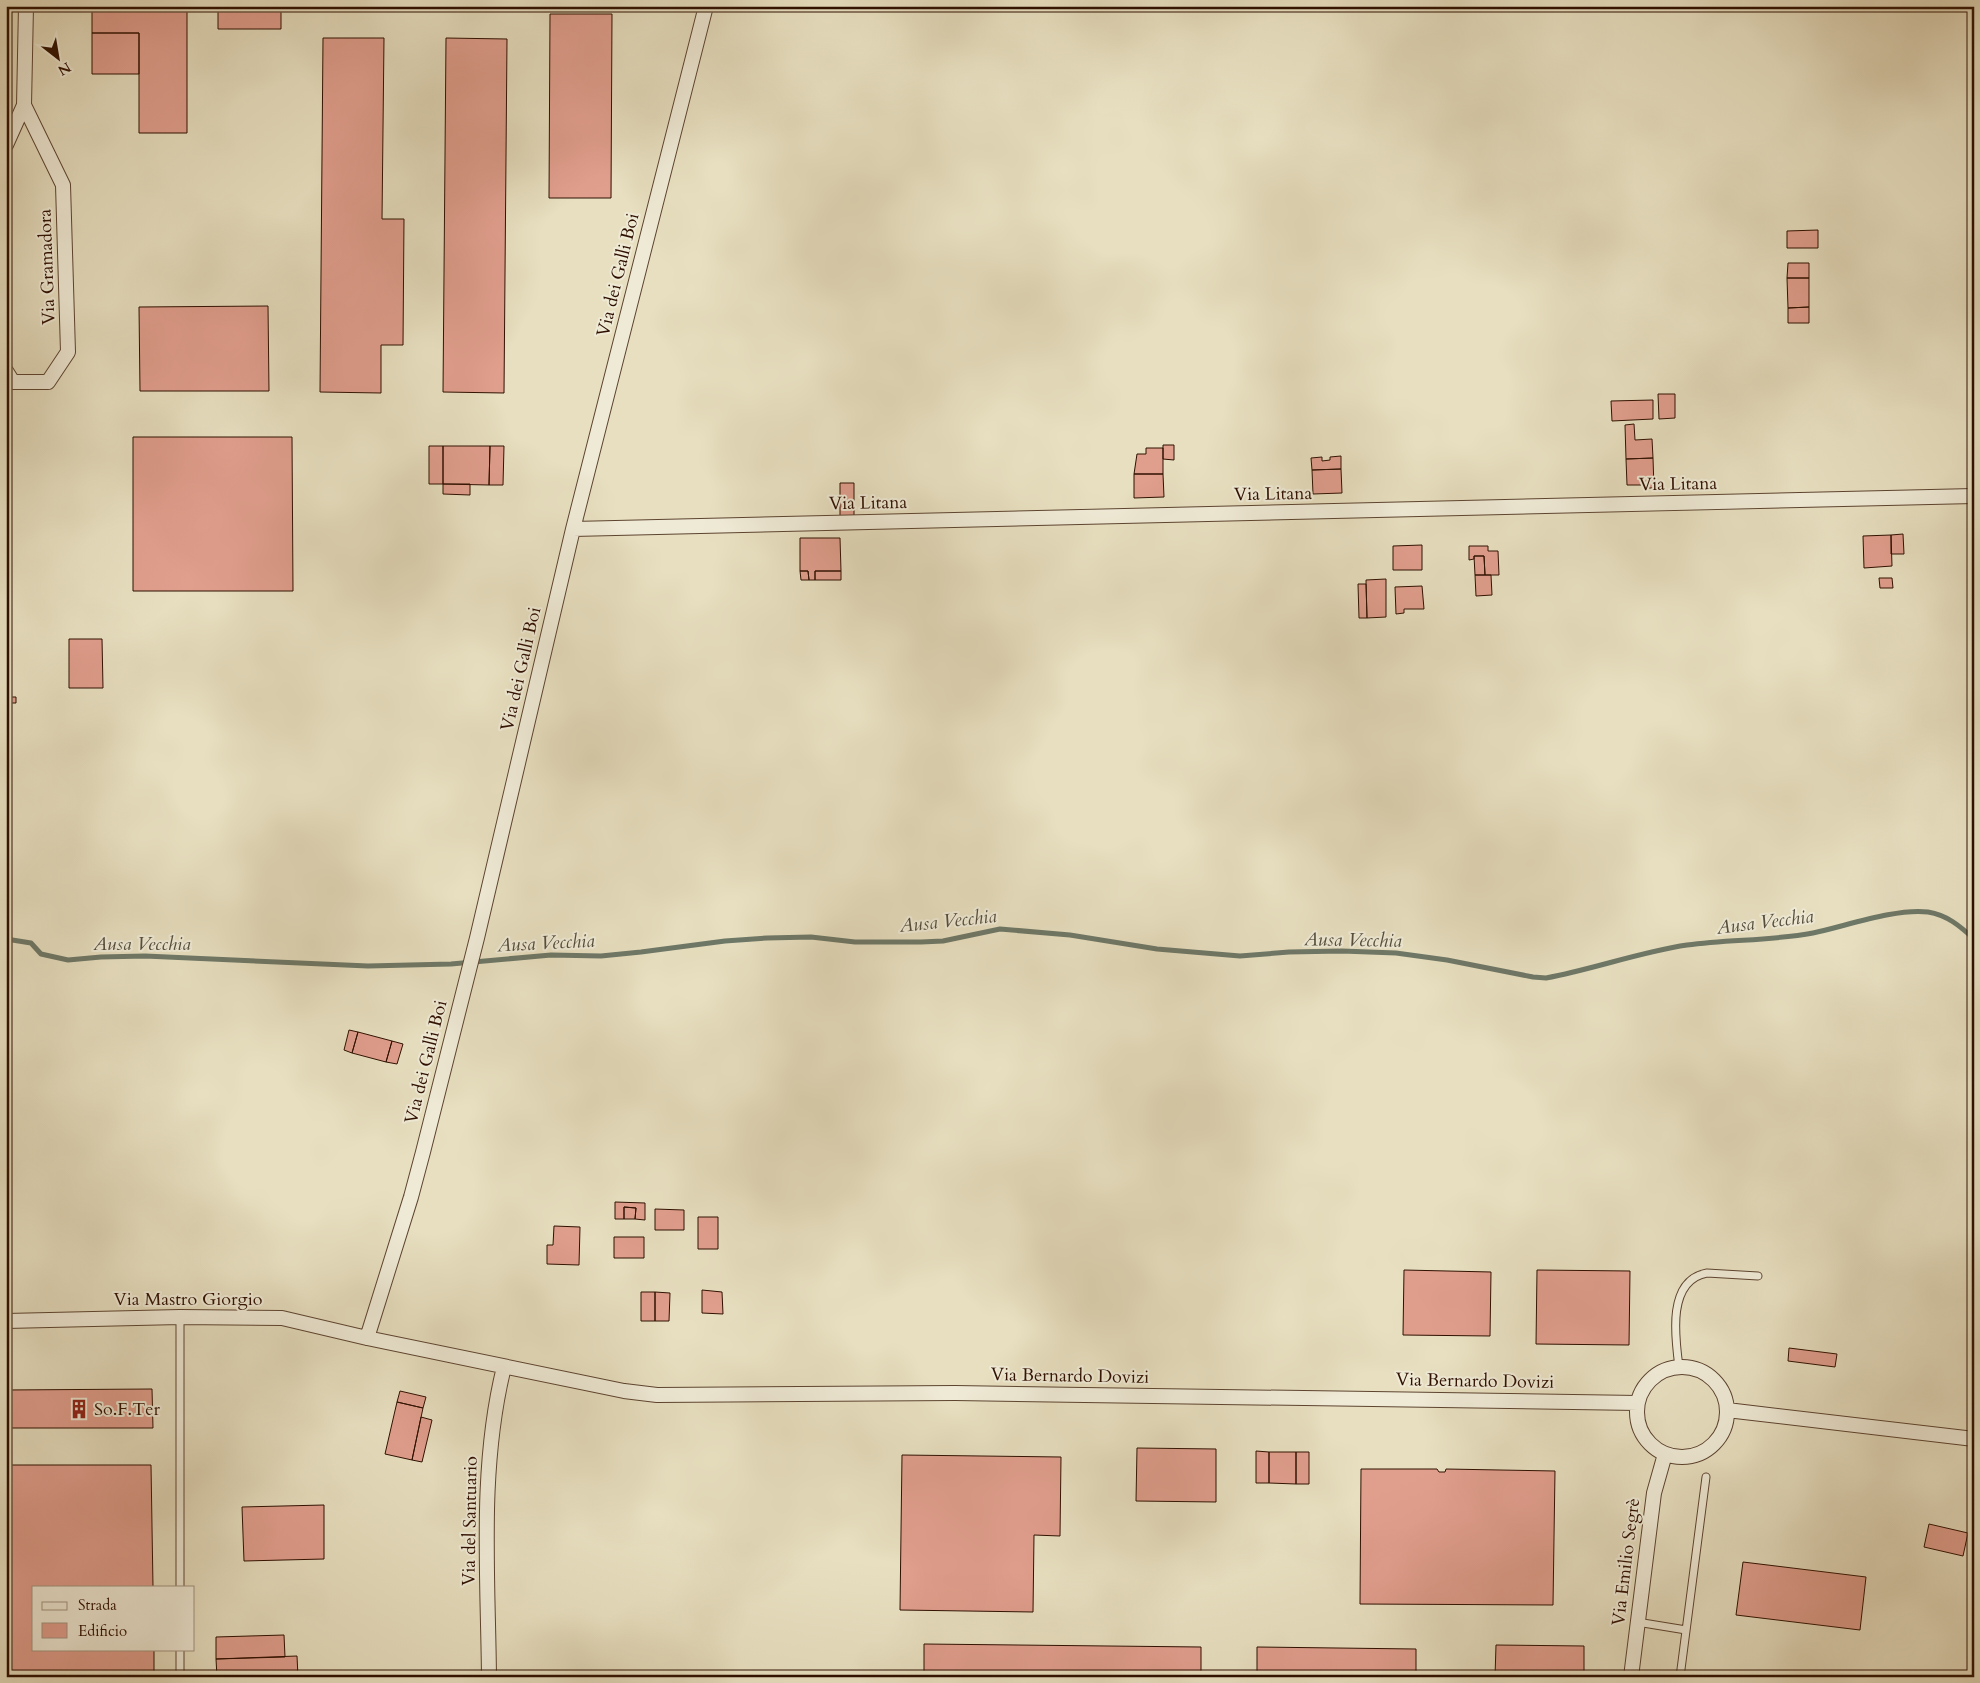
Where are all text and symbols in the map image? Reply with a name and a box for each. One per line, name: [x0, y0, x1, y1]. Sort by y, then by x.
north arrow: [32, 32, 82, 82]
text: N: [54, 57, 75, 80]
street label: Via Gramadora: [32, 208, 62, 325]
street label: Via dei Galli Boi: [591, 211, 645, 339]
street label: Via Litana: [1639, 471, 1718, 497]
street label: Via Litana: [1234, 481, 1313, 507]
street label: Via Litana: [829, 490, 908, 516]
street label: Via dei Galli Boi: [495, 604, 547, 734]
water label: Ausa Vecchia: [897, 903, 998, 939]
water label: Ausa Vecchia: [1714, 903, 1815, 941]
water label: Ausa Vecchia: [1303, 926, 1402, 954]
water label: Ausa Vecchia: [496, 927, 596, 959]
water label: Ausa Vecchia: [92, 931, 191, 957]
street label: Via dei Galli Boi: [399, 998, 453, 1126]
street label: Via Mastro Giorgio: [114, 1287, 263, 1312]
street label: Via Bernardo Dovizi: [991, 1362, 1149, 1390]
street label: Via Bernardo Dovizi: [1396, 1367, 1554, 1395]
place label: So.F.Ter: [94, 1397, 161, 1422]
building icon: So.F.Ter: [68, 1398, 90, 1420]
street label: Via del Santuario: [456, 1456, 484, 1586]
street label: Via Emilio Segrè: [1606, 1497, 1646, 1627]
legend: [32, 1586, 195, 1650]
text: Strada: [78, 1595, 117, 1615]
text: Edificio: [78, 1621, 127, 1641]

